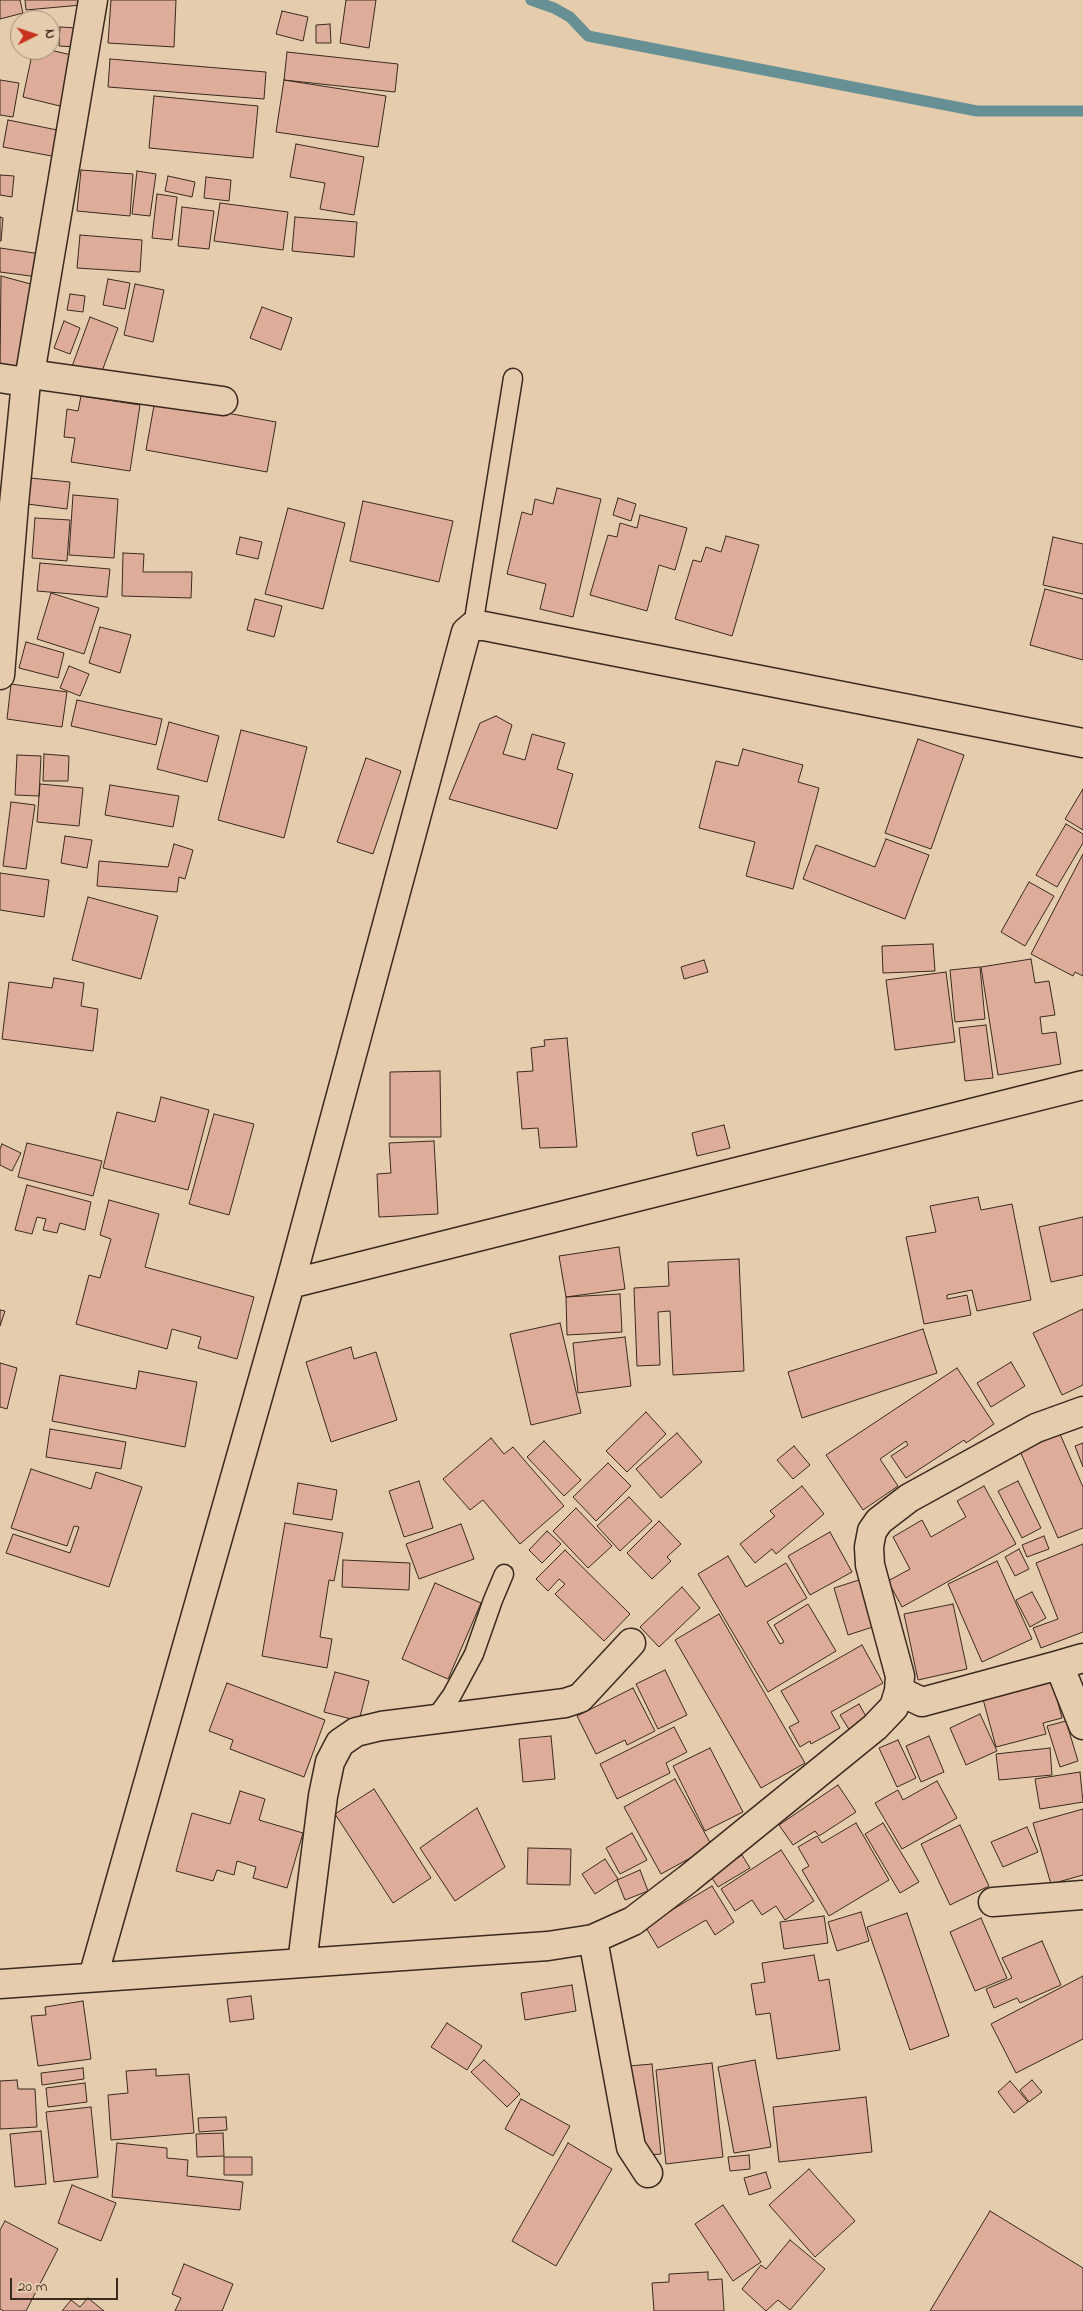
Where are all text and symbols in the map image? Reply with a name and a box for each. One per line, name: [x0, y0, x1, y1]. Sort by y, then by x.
north arrow: [10, 10, 60, 60]
text: N: [39, 29, 60, 39]
scale bar: [12, 2268, 120, 2300]
text: 20 m: [18, 2276, 47, 2298]

